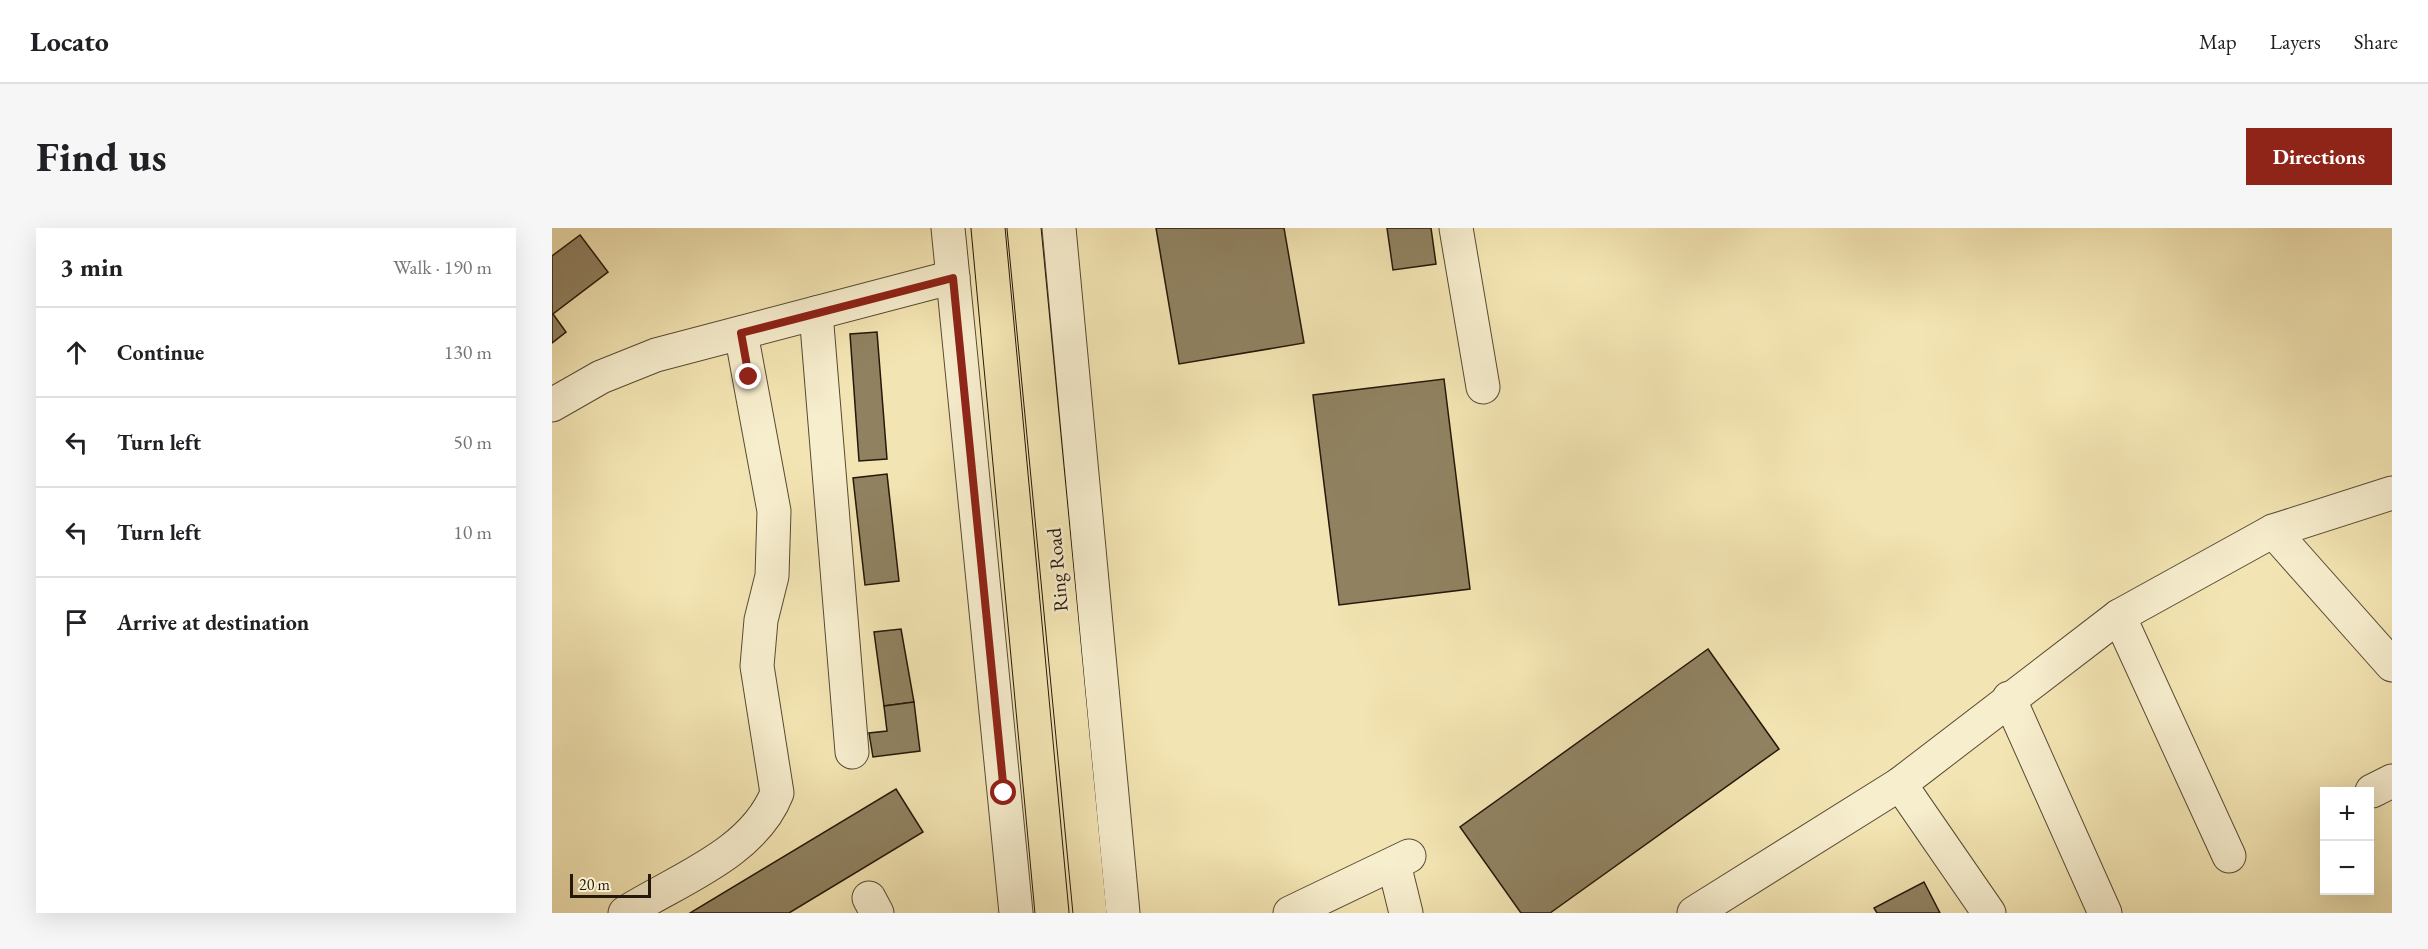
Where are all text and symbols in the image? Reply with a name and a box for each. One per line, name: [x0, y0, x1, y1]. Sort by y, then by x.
text: Locato: [30, 23, 109, 59]
text: Map: [2199, 28, 2237, 55]
text: Layers: [2270, 28, 2321, 55]
text: Share: [2354, 28, 2398, 55]
button: Directions: [2246, 128, 2392, 185]
text: Find us: [36, 129, 167, 184]
text: 3 min: [60, 250, 123, 284]
text: Walk · 190 m: [393, 254, 492, 280]
icon: ahead: [60, 336, 93, 369]
text: Continue: [117, 338, 204, 367]
text: 130 m: [444, 339, 492, 365]
route end: [735, 363, 761, 389]
icon: left: [60, 426, 93, 459]
text: Turn left: [117, 428, 201, 457]
text: 50 m: [453, 429, 492, 455]
icon: left: [60, 516, 93, 549]
text: Turn left: [117, 518, 201, 547]
text: 10 m: [453, 519, 492, 545]
street label: Ring Road: [1040, 526, 1074, 613]
icon: arrive: [60, 606, 93, 639]
text: Arrive at destination: [117, 608, 309, 637]
route start: [990, 779, 1016, 805]
map controls: [2320, 787, 2374, 895]
button: +: [2320, 787, 2374, 841]
button: −: [2320, 841, 2374, 895]
scale bar: [570, 871, 651, 898]
text: 20 m: [579, 874, 610, 895]

